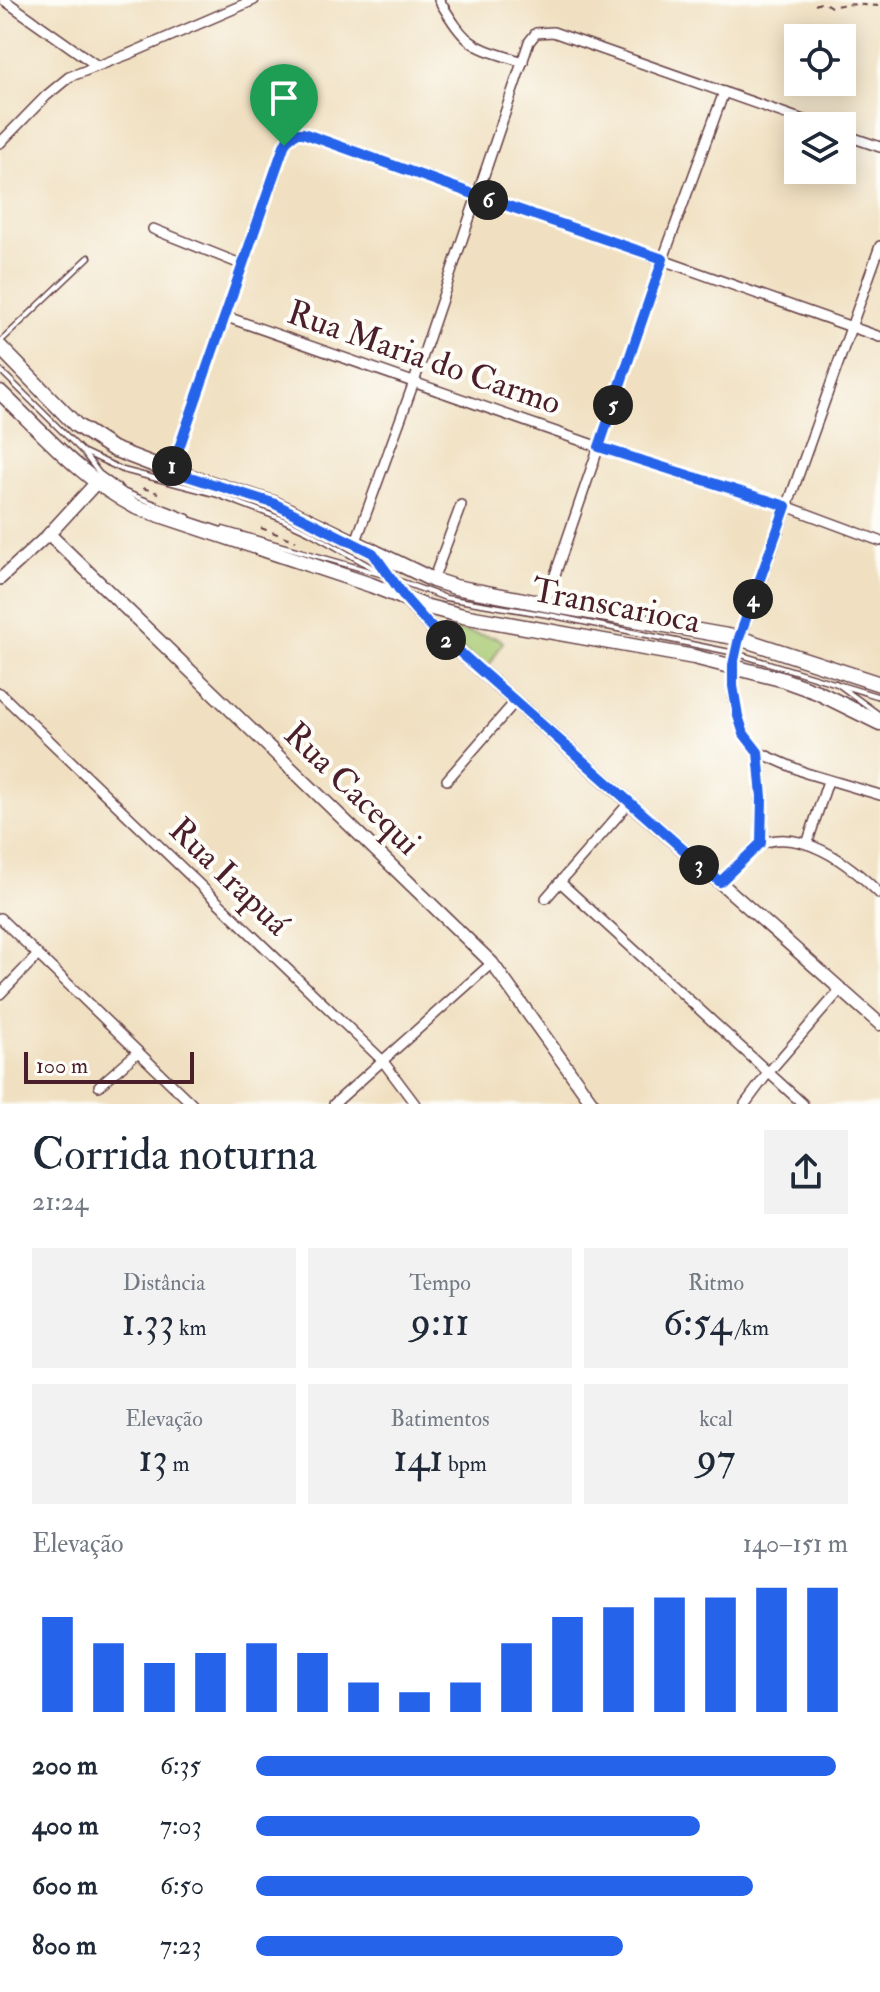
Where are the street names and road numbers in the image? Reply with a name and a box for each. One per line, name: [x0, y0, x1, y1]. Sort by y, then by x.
street label: Rua Maria do Carmo: [282, 291, 566, 425]
street label: Transcarioca: [528, 569, 705, 644]
street label: Rua Cacequi: [275, 713, 429, 865]
street label: Rua Irapuá: [159, 809, 299, 946]

